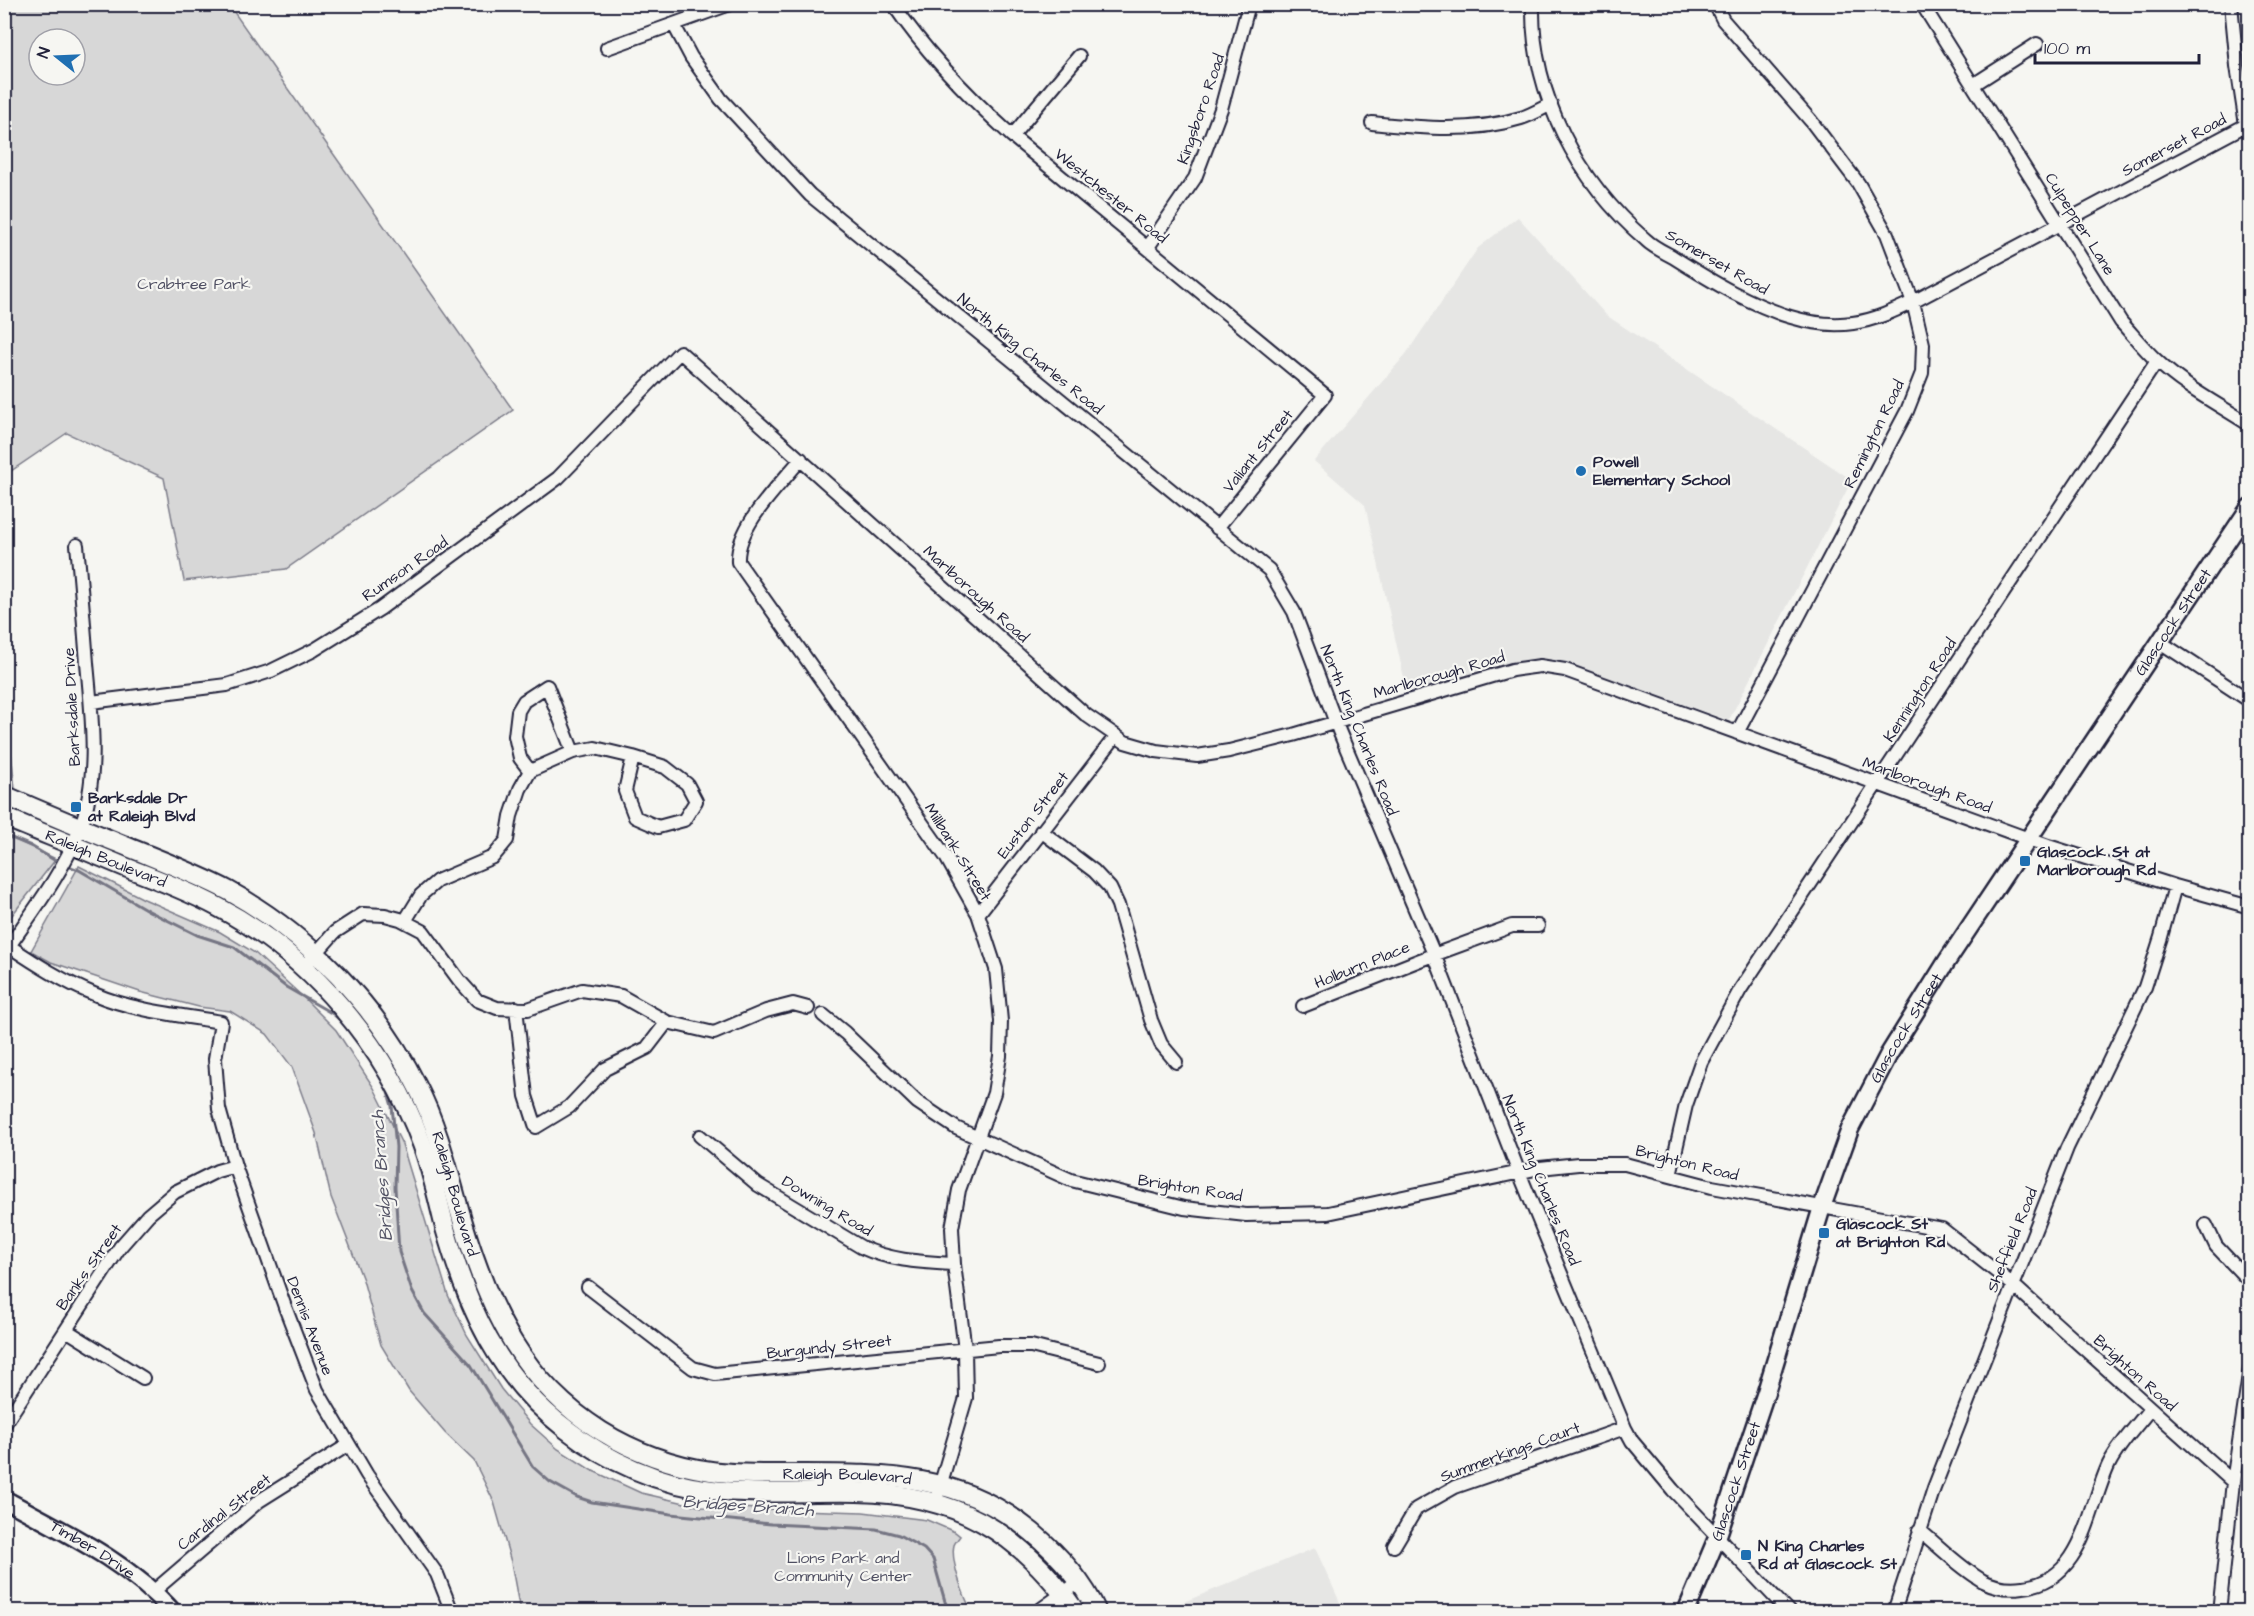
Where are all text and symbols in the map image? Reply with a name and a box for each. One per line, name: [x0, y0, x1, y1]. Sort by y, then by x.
north arrow: [27, 27, 87, 87]
scale bar: [2035, 27, 2198, 65]
text: 100 m: [2044, 36, 2090, 61]
text: N: [32, 45, 56, 61]
street label: Kingsboro Road: [1172, 51, 1231, 167]
street label: Somerset Road: [2118, 108, 2230, 182]
street label: Westchester Road: [1050, 143, 1172, 249]
street label: Culpepper Lane: [2040, 169, 2121, 280]
street label: Somerset Road: [1661, 224, 1773, 300]
park label: Crabtree Park: [137, 273, 251, 295]
street label: North King Charles Road: [952, 288, 1108, 421]
street label: Remington Road: [1838, 376, 1911, 492]
street label: Valiant Street: [1218, 404, 1299, 497]
place label: Powell Elementary School: [1593, 451, 1731, 492]
marker: Powell Elementary School: [1574, 464, 1588, 478]
street label: Rumson Road: [358, 531, 452, 607]
street label: Marlborough Road: [917, 540, 1034, 648]
street label: Glascock Street: [2129, 564, 2217, 680]
street label: Kennington Road: [1878, 634, 1963, 747]
street label: North King Charles Road: [1314, 642, 1403, 819]
street label: Marlborough Road: [1371, 646, 1508, 705]
street label: Barksdale Drive: [58, 647, 86, 767]
street label: Marlborough Road: [1859, 751, 1995, 820]
street label: Euston Street: [992, 766, 1074, 863]
place label: Barksdale Dr at Raleigh Blvd: [87, 787, 196, 829]
street label: Millbank Street: [919, 799, 997, 906]
marker: Barksdale Dr at Raleigh Blvd: [69, 800, 83, 814]
street label: Raleigh Boulevard: [42, 824, 170, 893]
place label: Glascock St at Marlborough Rd: [2037, 841, 2157, 883]
marker: Glascock St at Marlborough Rd: [2018, 854, 2032, 868]
street label: Holburn Place: [1311, 936, 1413, 994]
street label: Glascock Street: [1865, 969, 1948, 1087]
street label: North King Charles Road: [1496, 1092, 1585, 1269]
water label: Bridges Branch: [365, 1109, 400, 1242]
street label: Raleigh Boulevard: [426, 1129, 484, 1259]
street label: Brighton Road: [1633, 1140, 1741, 1187]
street label: Brighton Road: [1136, 1169, 1244, 1208]
street label: Downing Road: [777, 1170, 876, 1243]
street label: Sheffield Road: [1981, 1185, 2043, 1295]
place label: Glascock St at Brighton Rd: [1835, 1213, 1946, 1255]
street label: Banks Street: [51, 1219, 127, 1315]
marker: Glascock St at Brighton Rd: [1817, 1226, 1831, 1240]
street label: Dennis Avenue: [281, 1274, 339, 1379]
street label: Burgundy Street: [765, 1329, 893, 1365]
street label: Brighton Road: [2088, 1330, 2182, 1417]
street label: Summerkings Court: [1437, 1416, 1584, 1488]
street label: Glascock Street: [1706, 1418, 1766, 1544]
street label: Raleigh Boulevard: [783, 1463, 913, 1490]
street label: Cardinal Street: [173, 1468, 276, 1556]
water label: Bridges Branch: [682, 1489, 815, 1524]
street label: Timber Drive: [46, 1515, 140, 1584]
place label: N King Charles Rd at Glascock St: [1758, 1535, 1898, 1575]
park label: Lions Park and Community Center: [774, 1547, 912, 1588]
marker: N King Charles Rd at Glascock St: [1739, 1548, 1753, 1562]

